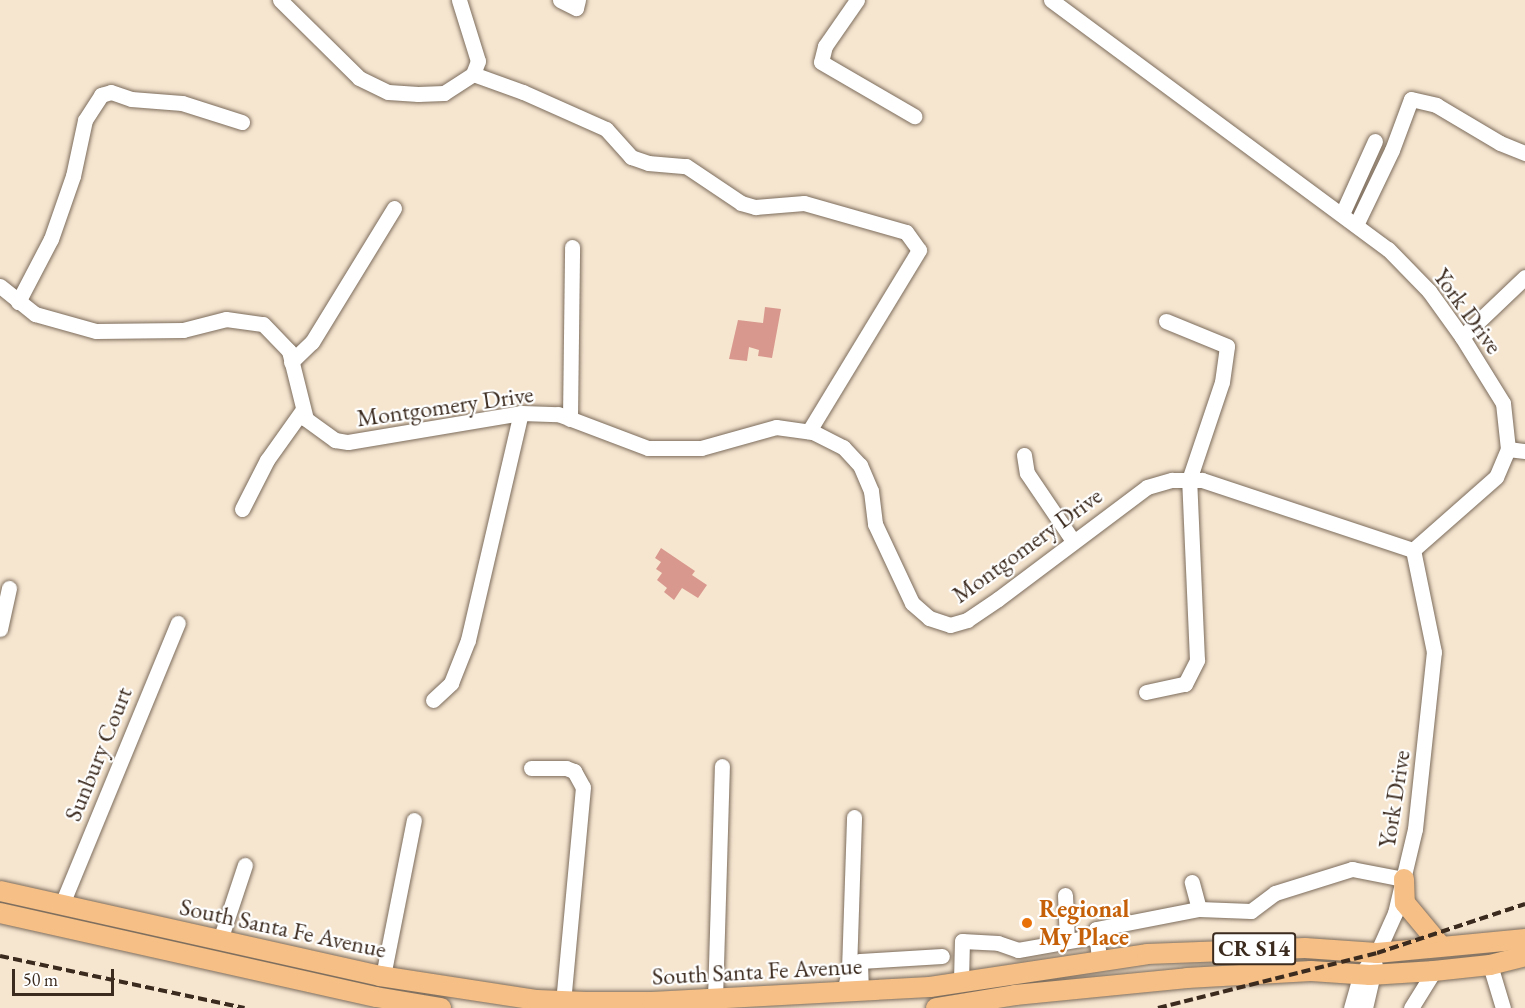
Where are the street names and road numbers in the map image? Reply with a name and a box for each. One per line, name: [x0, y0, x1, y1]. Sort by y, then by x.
street label: York Drive: [1427, 263, 1509, 359]
street label: Montgomery Drive: [355, 379, 535, 433]
street label: Montgomery Drive: [946, 481, 1108, 609]
street label: Sunbury Court: [58, 683, 138, 825]
street label: York Drive: [1372, 748, 1416, 850]
street label: South Santa Fe Avenue: [177, 892, 389, 964]
road number: CR S14: [1212, 930, 1296, 968]
street label: South Santa Fe Avenue: [651, 951, 863, 991]

